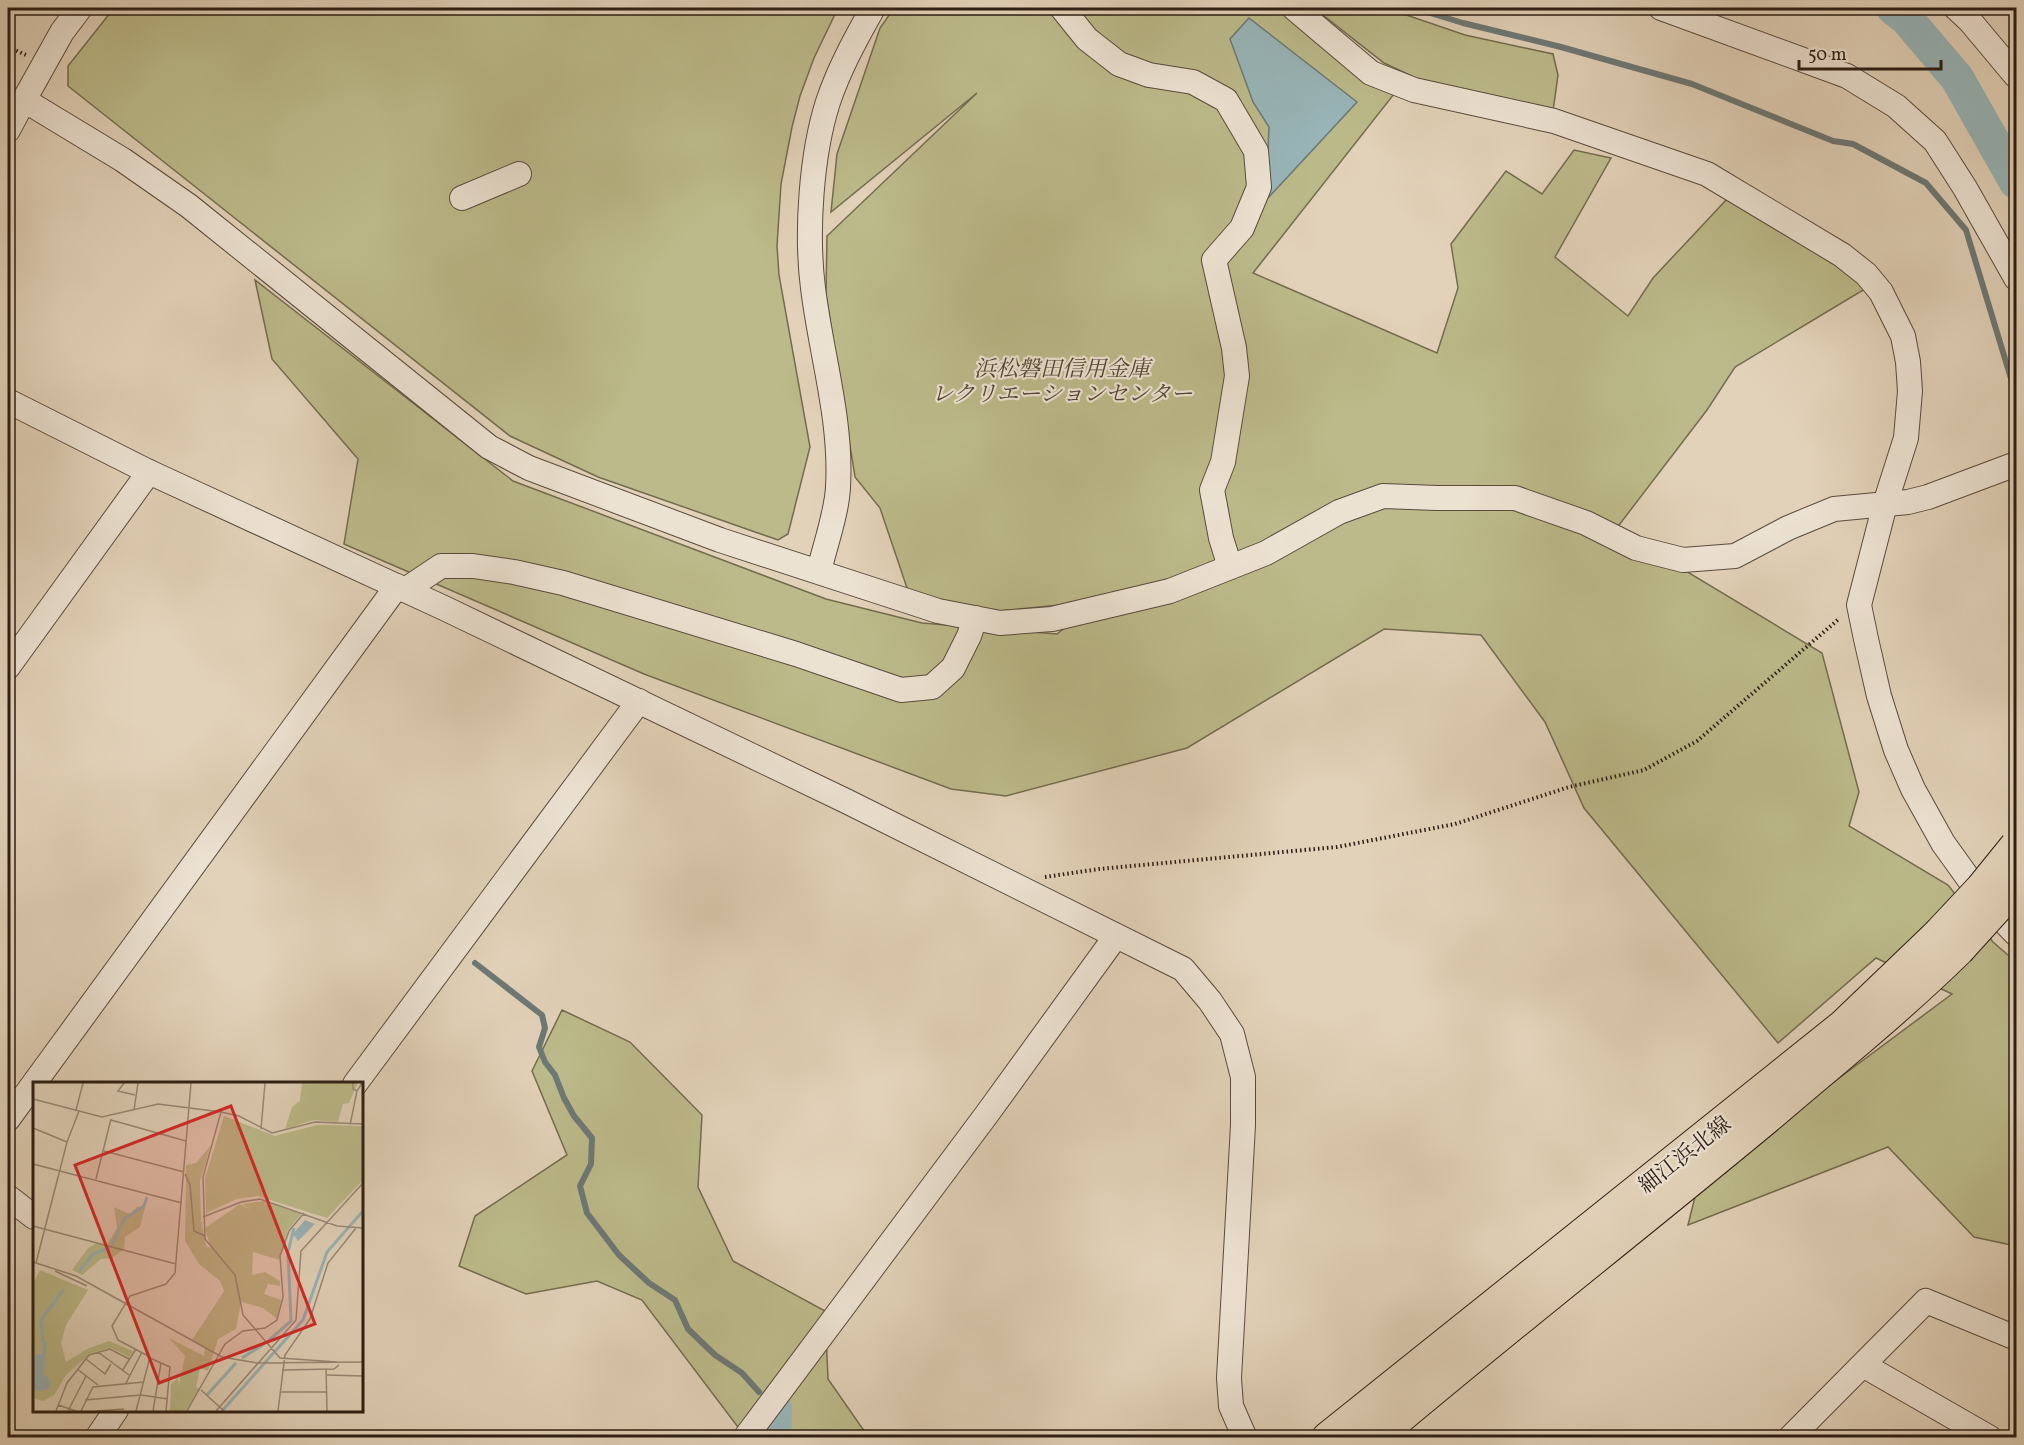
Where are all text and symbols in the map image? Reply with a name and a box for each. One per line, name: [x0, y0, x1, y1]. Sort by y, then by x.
scale bar: [1799, 33, 1942, 71]
text: 50 m: [1808, 43, 1847, 68]
park label: 浜松磐田信用金庫 レクリエーションセンター: [931, 355, 1193, 411]
inset map: [33, 1082, 363, 1412]
street label: 細江浜北線: [1633, 1110, 1738, 1202]

